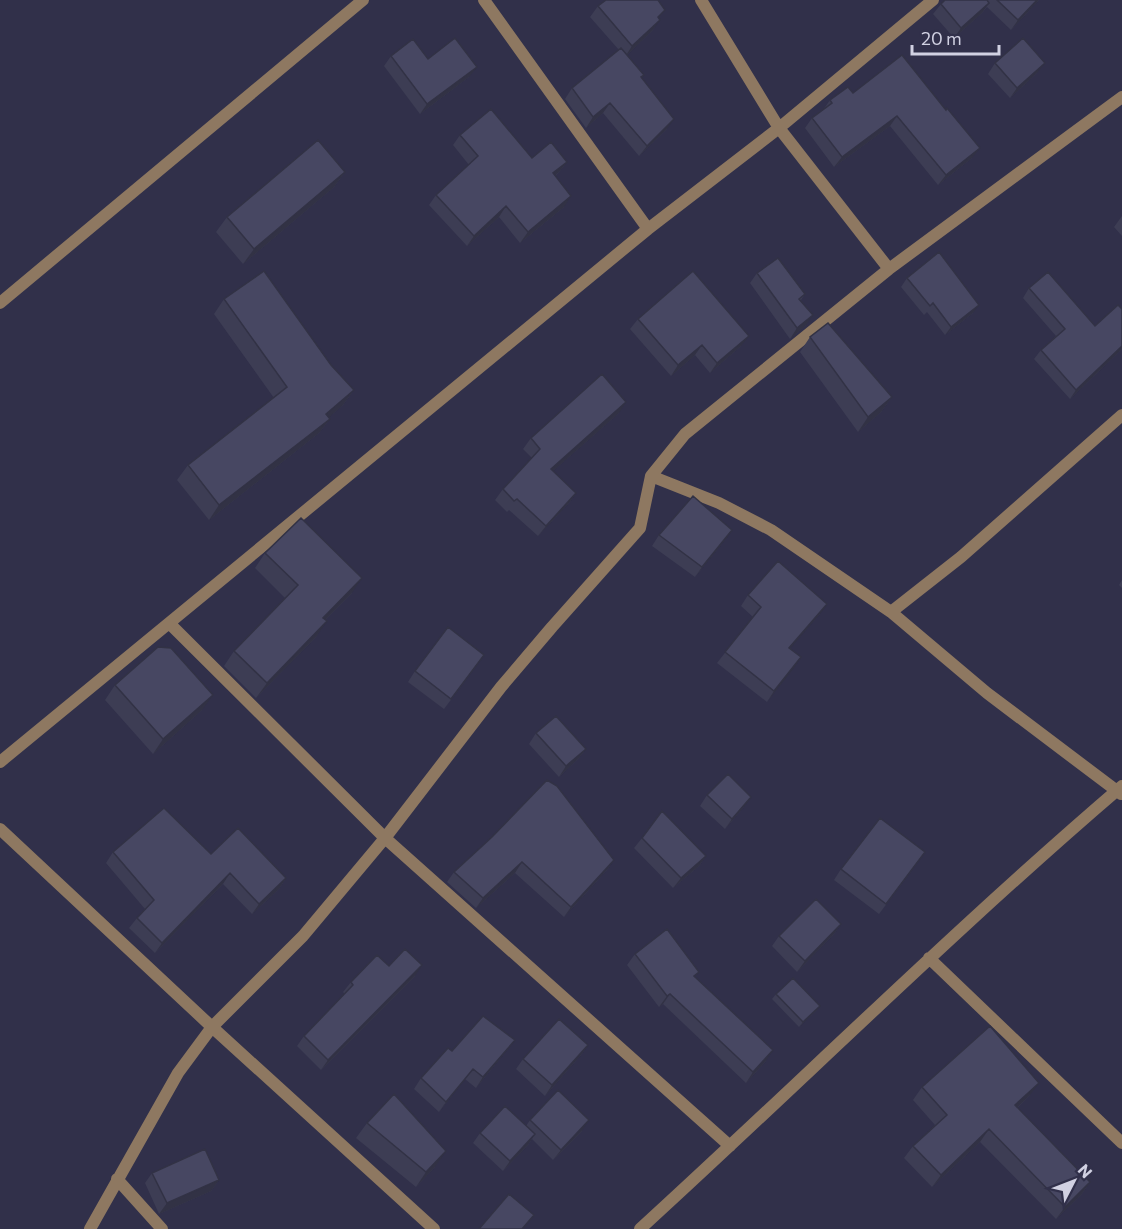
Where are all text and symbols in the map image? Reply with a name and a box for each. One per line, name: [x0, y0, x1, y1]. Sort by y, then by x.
scale bar: [912, 18, 999, 56]
text: 20 m: [921, 27, 962, 49]
north arrow: [1044, 1151, 1104, 1211]
text: N: [1074, 1160, 1097, 1181]

